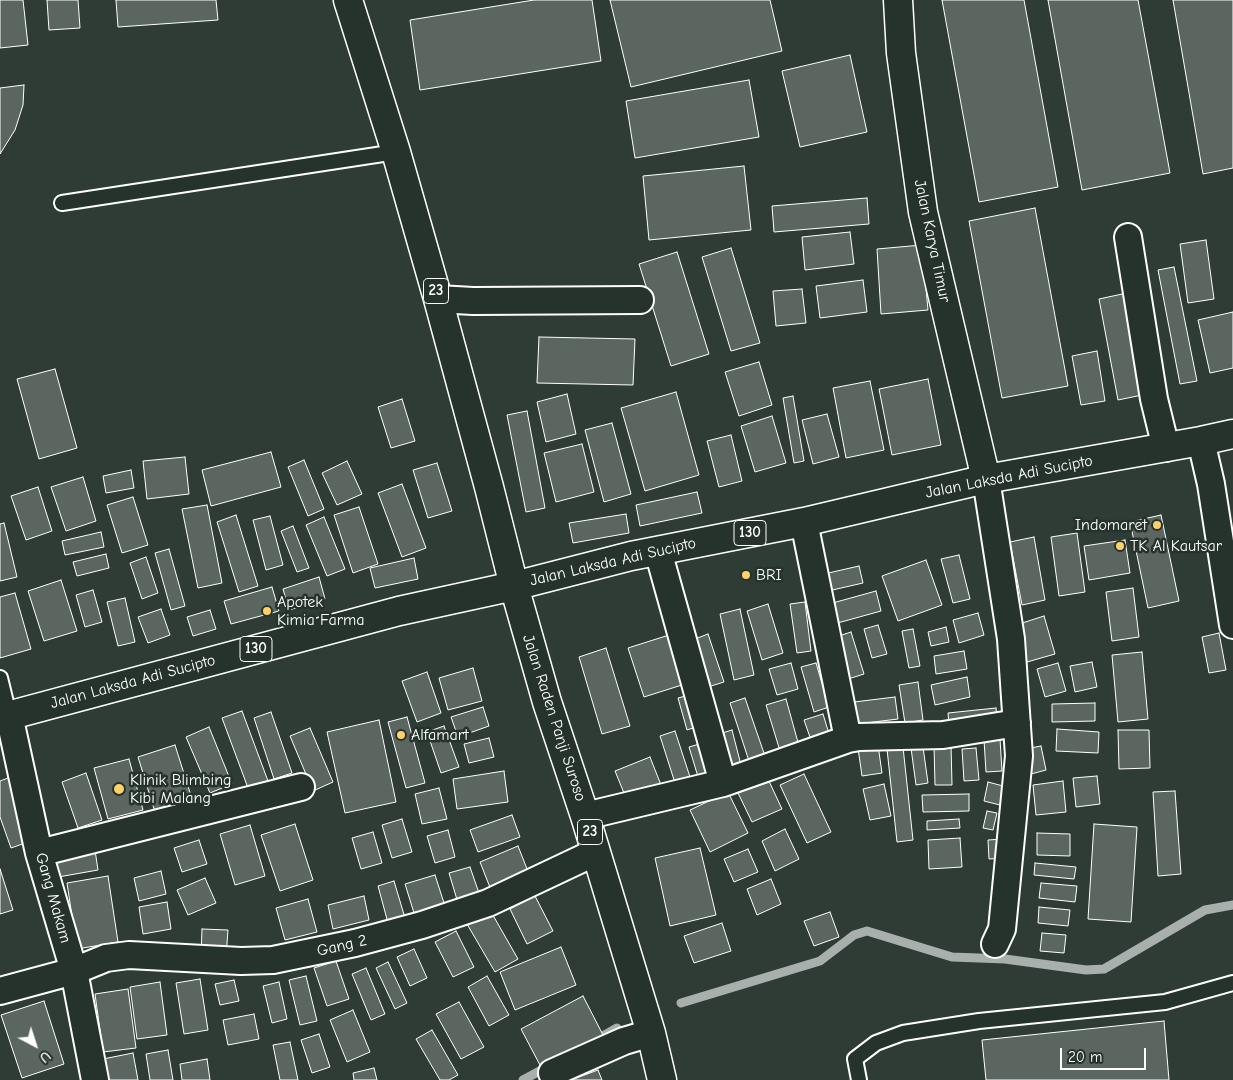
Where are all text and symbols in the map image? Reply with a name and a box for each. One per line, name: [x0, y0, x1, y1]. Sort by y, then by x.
street label: Jalan Karya Timur: [910, 178, 954, 304]
road number: 23: [424, 278, 448, 304]
street label: Jalan Laksda Adi Sucipto: [924, 451, 1094, 503]
place label: Indomaret: [1075, 515, 1147, 535]
marker: Indomaret: [1151, 519, 1163, 531]
road number: 130: [734, 520, 766, 546]
street label: Jalan Laksda Adi Sucipto: [528, 534, 698, 590]
place label: TK Al Kautsar: [1130, 536, 1222, 556]
marker: TK Al Kautsar: [1114, 540, 1126, 552]
place label: BRI: [756, 565, 782, 585]
marker: BRI: [740, 569, 752, 581]
place label: Apotek Kimia Farma: [277, 592, 364, 630]
marker: Apotek Kimia Farma: [261, 605, 273, 617]
street label: Jalan Raden Panji Suroso: [518, 632, 590, 804]
road number: 130: [240, 636, 272, 662]
street label: Jalan Laksda Adi Sucipto: [48, 651, 218, 713]
place label: Alfamart: [411, 725, 469, 745]
marker: Alfamart: [395, 729, 407, 741]
place label: Klinik Blimbing Kibi Malang: [130, 770, 231, 808]
marker: Klinik Blimbing Kibi Malang: [112, 782, 126, 796]
road number: 23: [578, 820, 602, 844]
street label: Gang Makam: [31, 851, 75, 945]
street label: Gang 2: [315, 931, 369, 961]
north arrow: [10, 1020, 60, 1070]
scale bar: [1063, 1038, 1149, 1070]
text: U: [36, 1047, 54, 1066]
text: 20 m: [1068, 1048, 1102, 1066]

